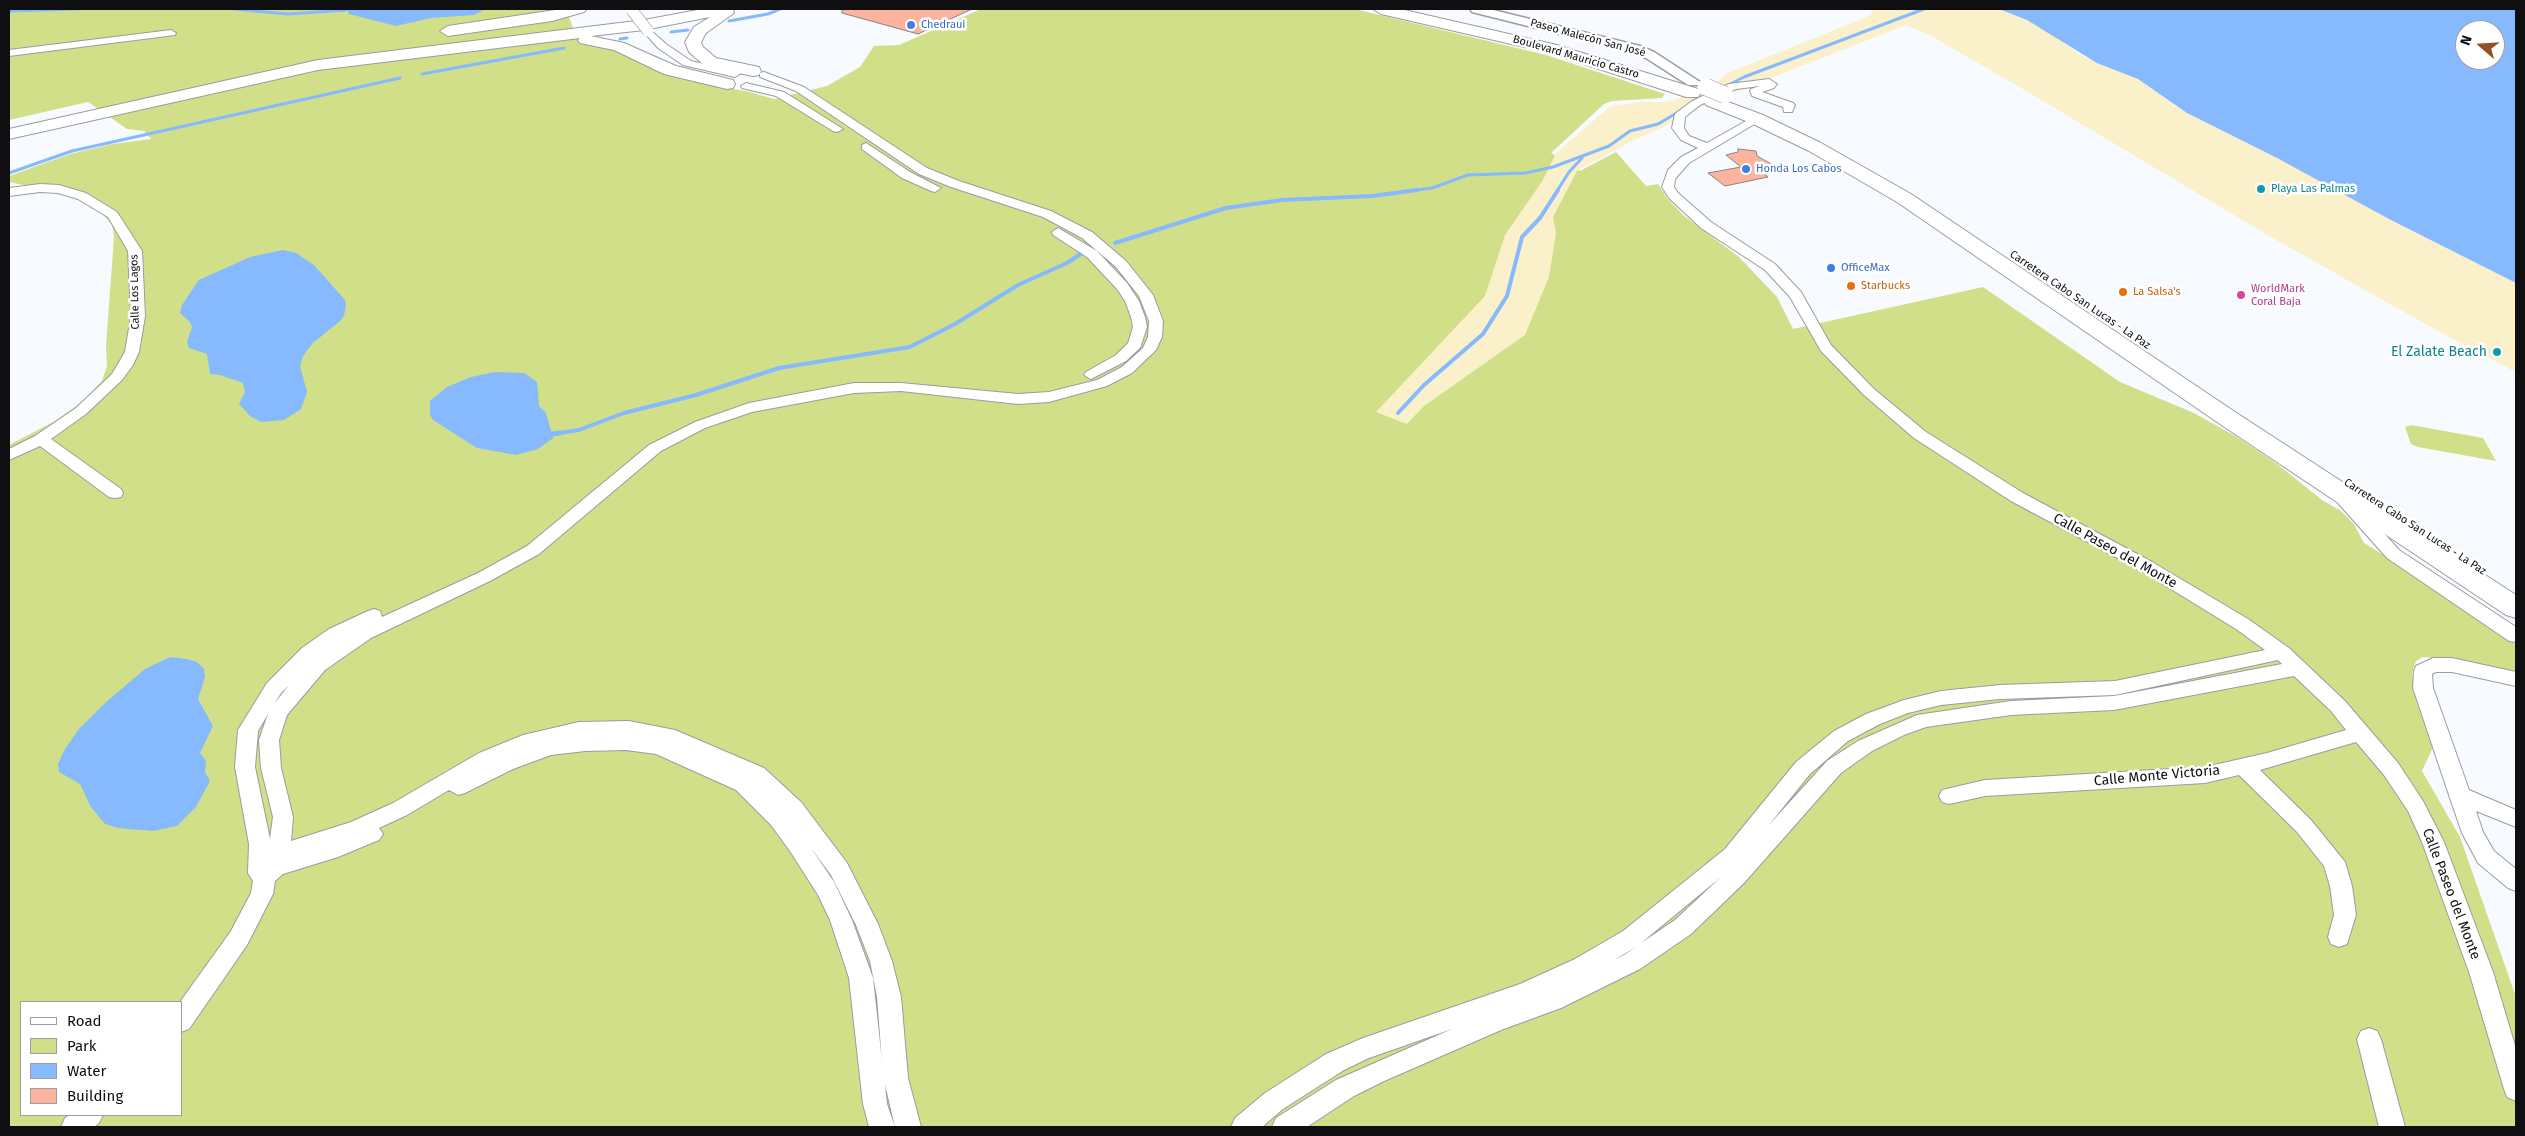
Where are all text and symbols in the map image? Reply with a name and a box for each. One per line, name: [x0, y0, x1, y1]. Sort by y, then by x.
street label: Paseo Malecón San José: [1529, 16, 1647, 60]
place label: Chedraui: [921, 18, 965, 32]
marker: Chedraui: [905, 19, 917, 31]
north arrow: [2455, 20, 2505, 70]
street label: Boulevard Mauricio Castro: [1511, 33, 1641, 81]
text: N: [2457, 33, 2476, 47]
place label: Honda Los Cabos: [1756, 162, 1842, 176]
marker: Honda Los Cabos: [1740, 163, 1752, 175]
place label: Playa Las Palmas: [2271, 182, 2355, 196]
marker: Playa Las Palmas: [2255, 183, 2267, 195]
street label: Carretera Cabo San Lucas - La Paz: [2007, 248, 2153, 352]
street label: Calle Los Lagos: [128, 254, 142, 330]
place label: OfficeMax: [1841, 261, 1890, 275]
marker: OfficeMax: [1825, 262, 1837, 274]
place label: Starbucks: [1861, 279, 1910, 293]
marker: Starbucks: [1845, 280, 1857, 292]
place label: WorldMark Coral Baja: [2251, 282, 2305, 308]
place label: La Salsa's: [2133, 285, 2181, 299]
marker: La Salsa's: [2117, 286, 2129, 298]
marker: WorldMark Coral Baja: [2235, 289, 2247, 301]
place label: El Zalate Beach: [2391, 344, 2487, 360]
marker: El Zalate Beach: [2491, 346, 2503, 358]
street label: Carretera Cabo San Lucas - La Paz: [2341, 476, 2489, 578]
street label: Calle Paseo del Monte: [2050, 510, 2180, 592]
street label: Calle Monte Victoria: [2093, 762, 2221, 790]
street label: Calle Paseo del Monte: [2418, 826, 2484, 962]
legend: [20, 1001, 182, 1116]
text: Road: [67, 1012, 102, 1030]
text: Park: [67, 1037, 97, 1055]
text: Water: [67, 1062, 106, 1080]
text: Building: [67, 1087, 123, 1105]

